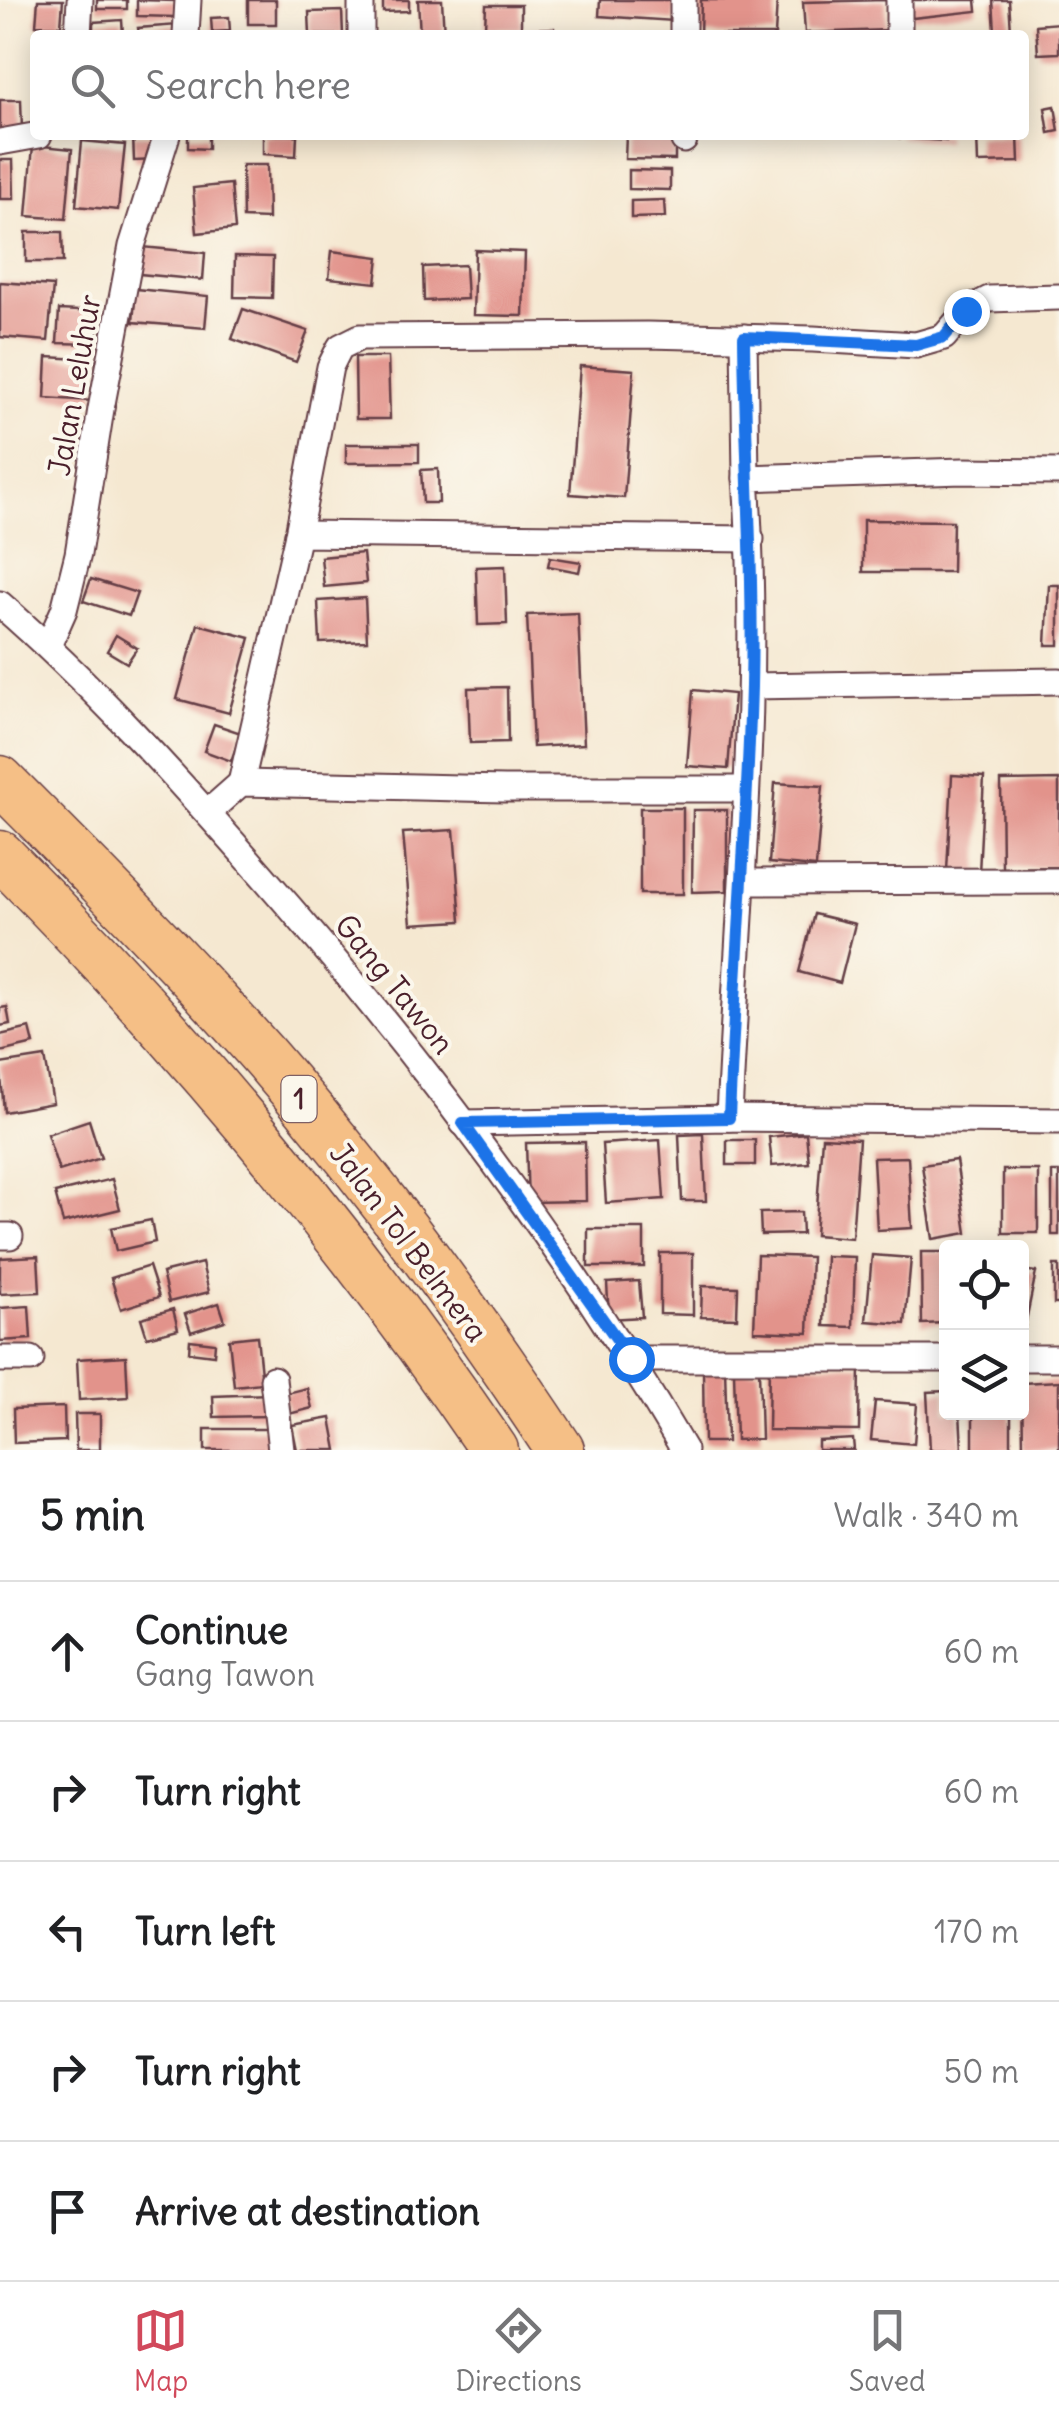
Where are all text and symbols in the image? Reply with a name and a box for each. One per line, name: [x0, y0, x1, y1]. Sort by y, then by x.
search box: [30, 30, 1029, 140]
icon: search: [65, 58, 120, 113]
text: Search here: [145, 62, 351, 109]
route end: [944, 289, 990, 335]
street label: Jalan Leluhur: [39, 291, 109, 479]
street label: Gang Tawon: [327, 906, 463, 1062]
road number: 1: [282, 1076, 316, 1122]
street label: Jalan Tol Belmera: [322, 1135, 496, 1349]
map controls: [939, 1240, 1029, 1420]
button: locate: [939, 1240, 1029, 1330]
button: layers: [939, 1330, 1029, 1420]
route start: [609, 1337, 655, 1383]
text: 5 min: [40, 1489, 145, 1541]
text: Walk · 340 m: [833, 1495, 1019, 1536]
text: Continue: [135, 1607, 288, 1654]
icon: ahead: [40, 1624, 95, 1679]
text: 60 m: [944, 1631, 1019, 1672]
text: Gang Tawon: [135, 1654, 315, 1695]
icon: right: [40, 1764, 95, 1819]
text: Turn right: [135, 1768, 301, 1815]
text: 60 m: [944, 1771, 1019, 1812]
icon: left: [40, 1904, 95, 1959]
text: Turn left: [135, 1908, 275, 1955]
text: 170 m: [934, 1911, 1019, 1952]
icon: right: [40, 2044, 95, 2099]
text: Turn right: [135, 2048, 301, 2095]
text: 50 m: [944, 2051, 1019, 2092]
icon: arrive: [40, 2184, 95, 2239]
text: Arrive at destination: [135, 2188, 480, 2235]
tab: Map: [133, 2303, 188, 2399]
tab: Directions: [455, 2303, 582, 2399]
tab: Saved: [849, 2303, 926, 2399]

